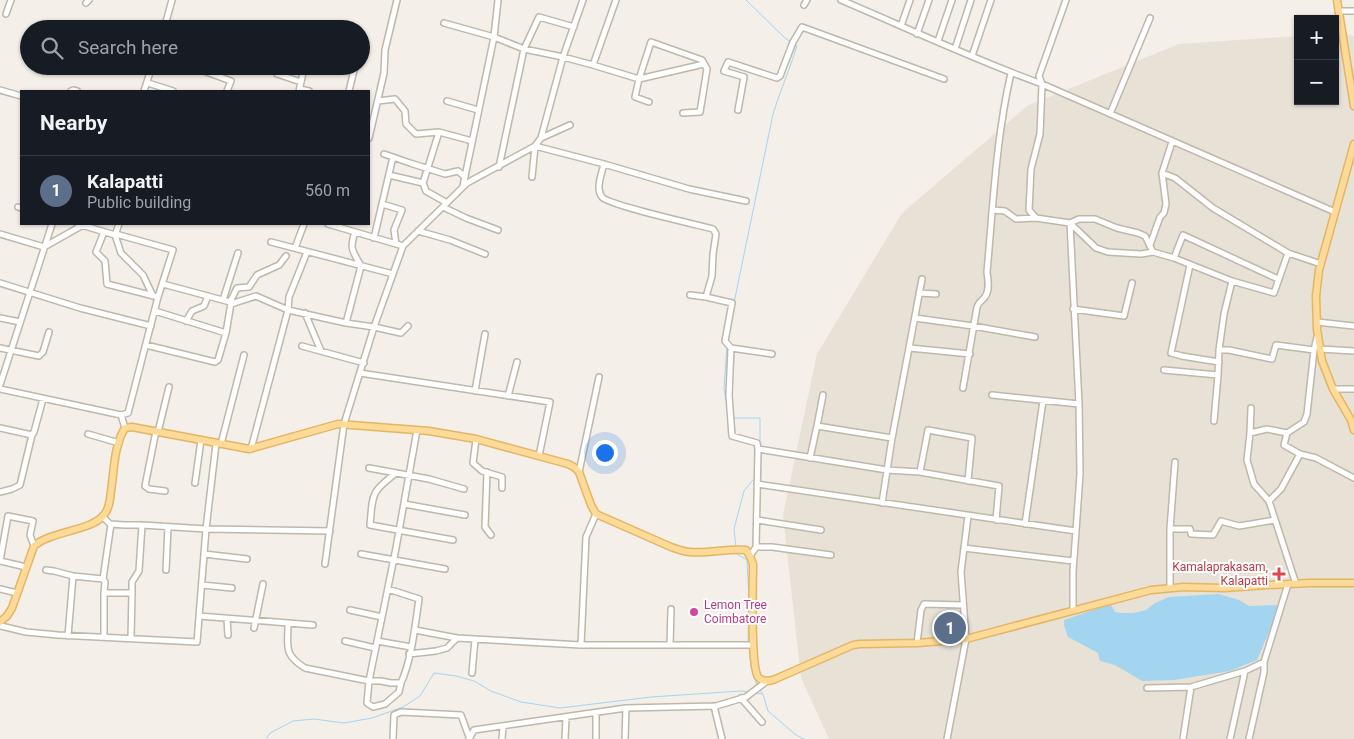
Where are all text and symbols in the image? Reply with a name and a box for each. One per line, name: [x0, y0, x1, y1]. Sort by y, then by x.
map controls: [1294, 15, 1339, 105]
button: +: [1294, 15, 1339, 60]
search box: [20, 20, 370, 75]
icon: search: [38, 34, 66, 62]
text: Search here: [78, 36, 178, 59]
button: −: [1294, 60, 1339, 105]
text: Nearby: [40, 111, 107, 135]
text: Kalapatti: [87, 170, 163, 193]
text: 1: [51, 181, 61, 200]
text: 560 m: [305, 181, 350, 200]
text: Public building: [87, 193, 191, 212]
your location: [592, 440, 618, 466]
place label: Kamalaprakasam, Kalapatti: [1172, 560, 1268, 588]
marker: Kamalaprakasam, Kalapatti: [1272, 567, 1286, 581]
place label: Lemon Tree Coimbatore: [704, 598, 767, 626]
marker: Lemon Tree Coimbatore: [688, 606, 700, 618]
pin: 1: [934, 609, 966, 647]

